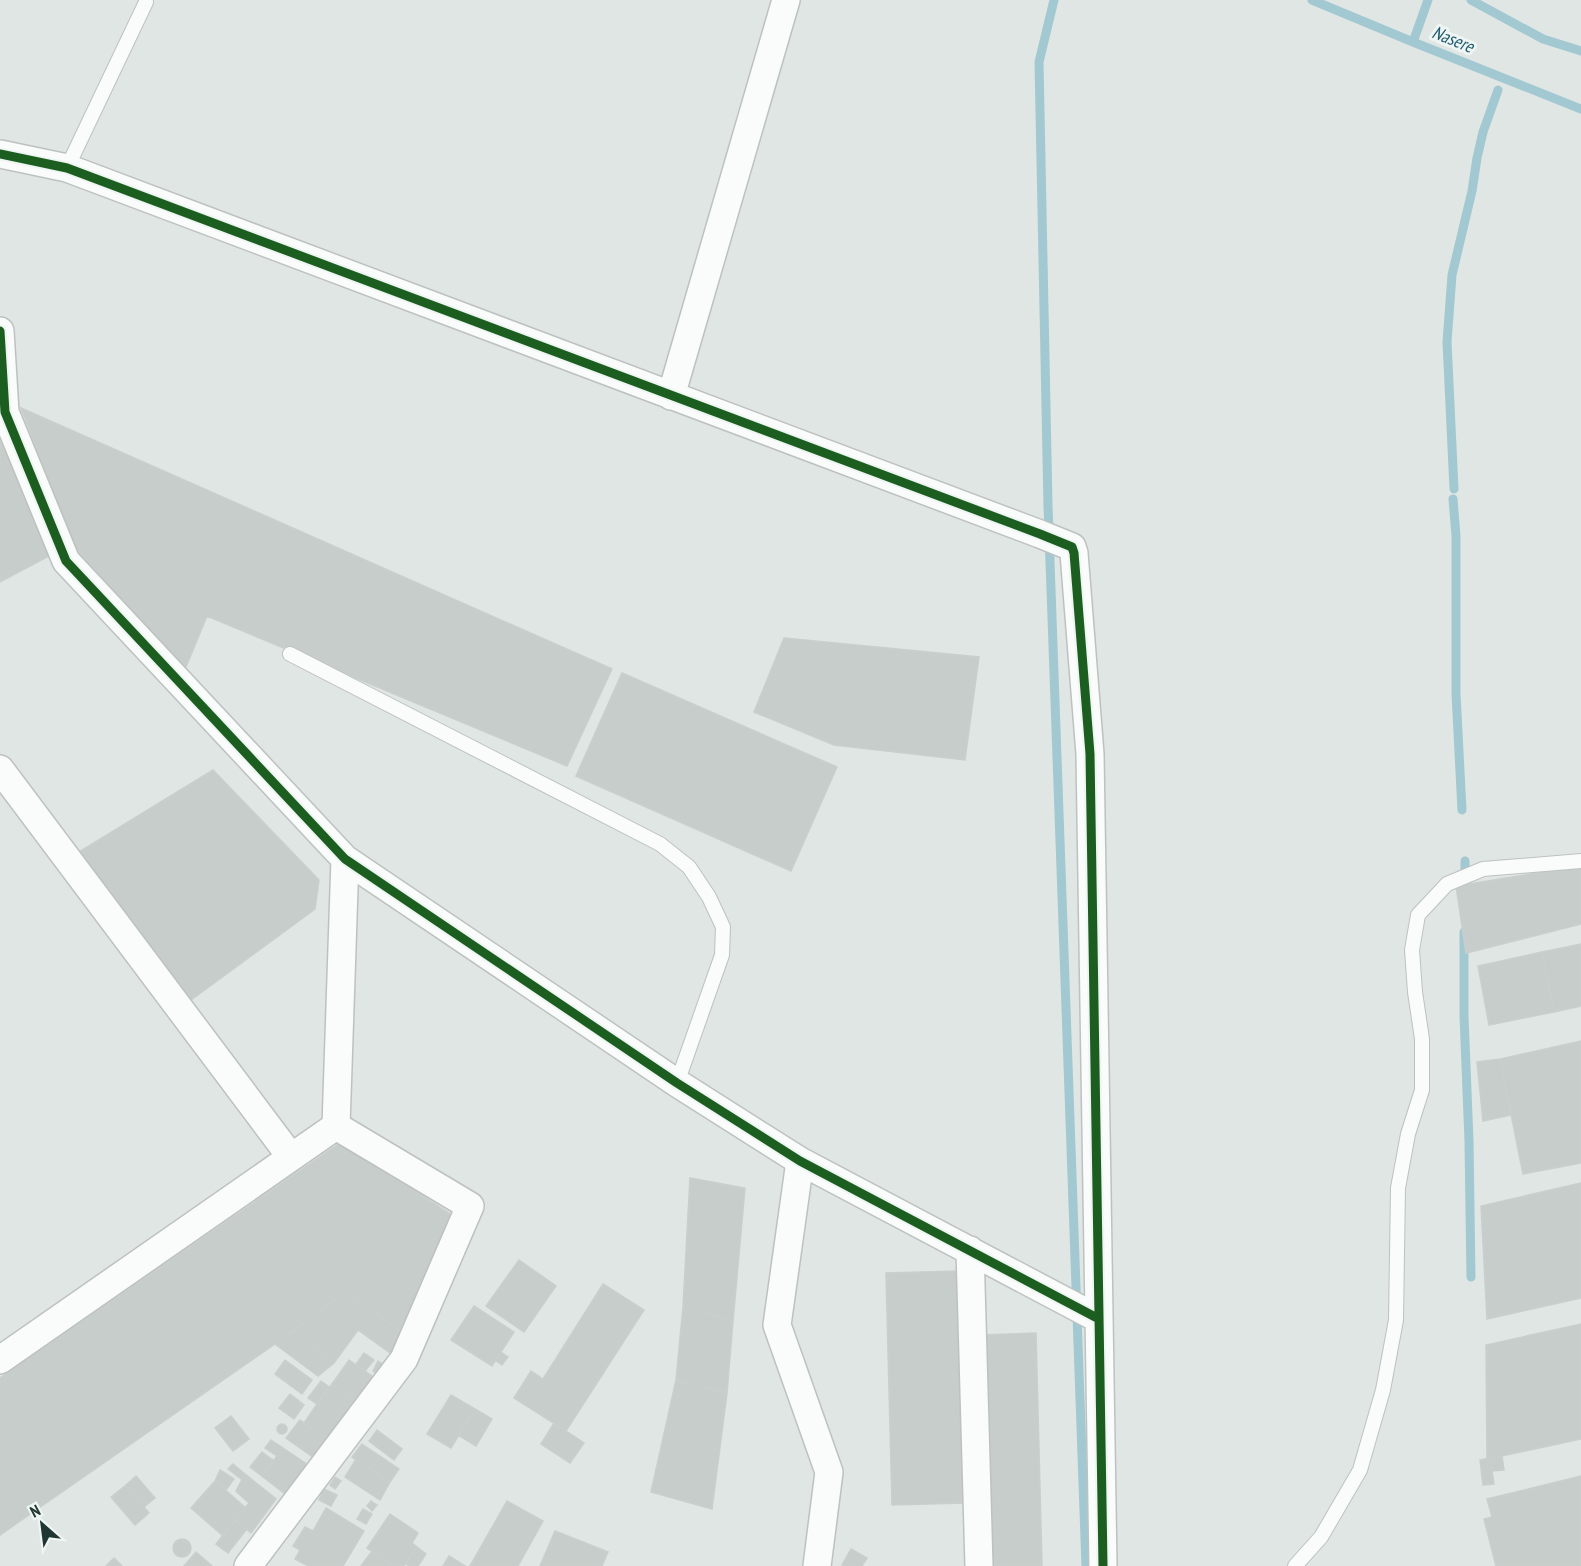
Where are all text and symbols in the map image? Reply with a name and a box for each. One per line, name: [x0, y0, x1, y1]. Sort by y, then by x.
water label: Nasere: [1429, 20, 1479, 58]
north arrow: [12, 1494, 72, 1554]
text: N: [26, 1500, 43, 1522]

